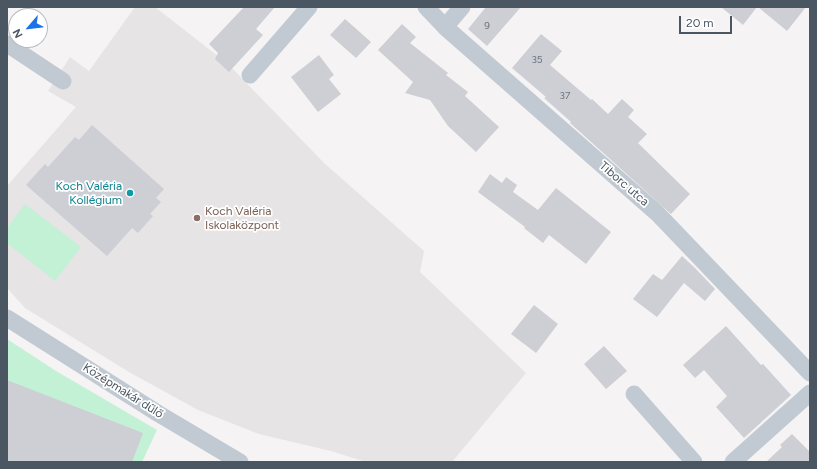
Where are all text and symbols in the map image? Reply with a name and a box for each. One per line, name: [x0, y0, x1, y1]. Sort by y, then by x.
north arrow: [8, 8, 48, 48]
scale bar: [681, 8, 734, 34]
text: 20 m: [686, 16, 714, 30]
house number: 9: [484, 20, 490, 32]
text: N: [10, 27, 26, 40]
house number: 35: [531, 54, 543, 66]
house number: 37: [560, 90, 570, 102]
street label: Tiborc utca: [596, 159, 652, 209]
place label: Koch Valéria Kollégium: [56, 179, 122, 207]
marker: Koch Valéria Kollégium: [125, 188, 135, 198]
place label: Koch Valéria Iskolaközpont: [205, 204, 279, 232]
marker: Koch Valéria Iskolaközpont: [192, 213, 202, 223]
street label: Középmakár dűlő: [80, 360, 166, 422]

